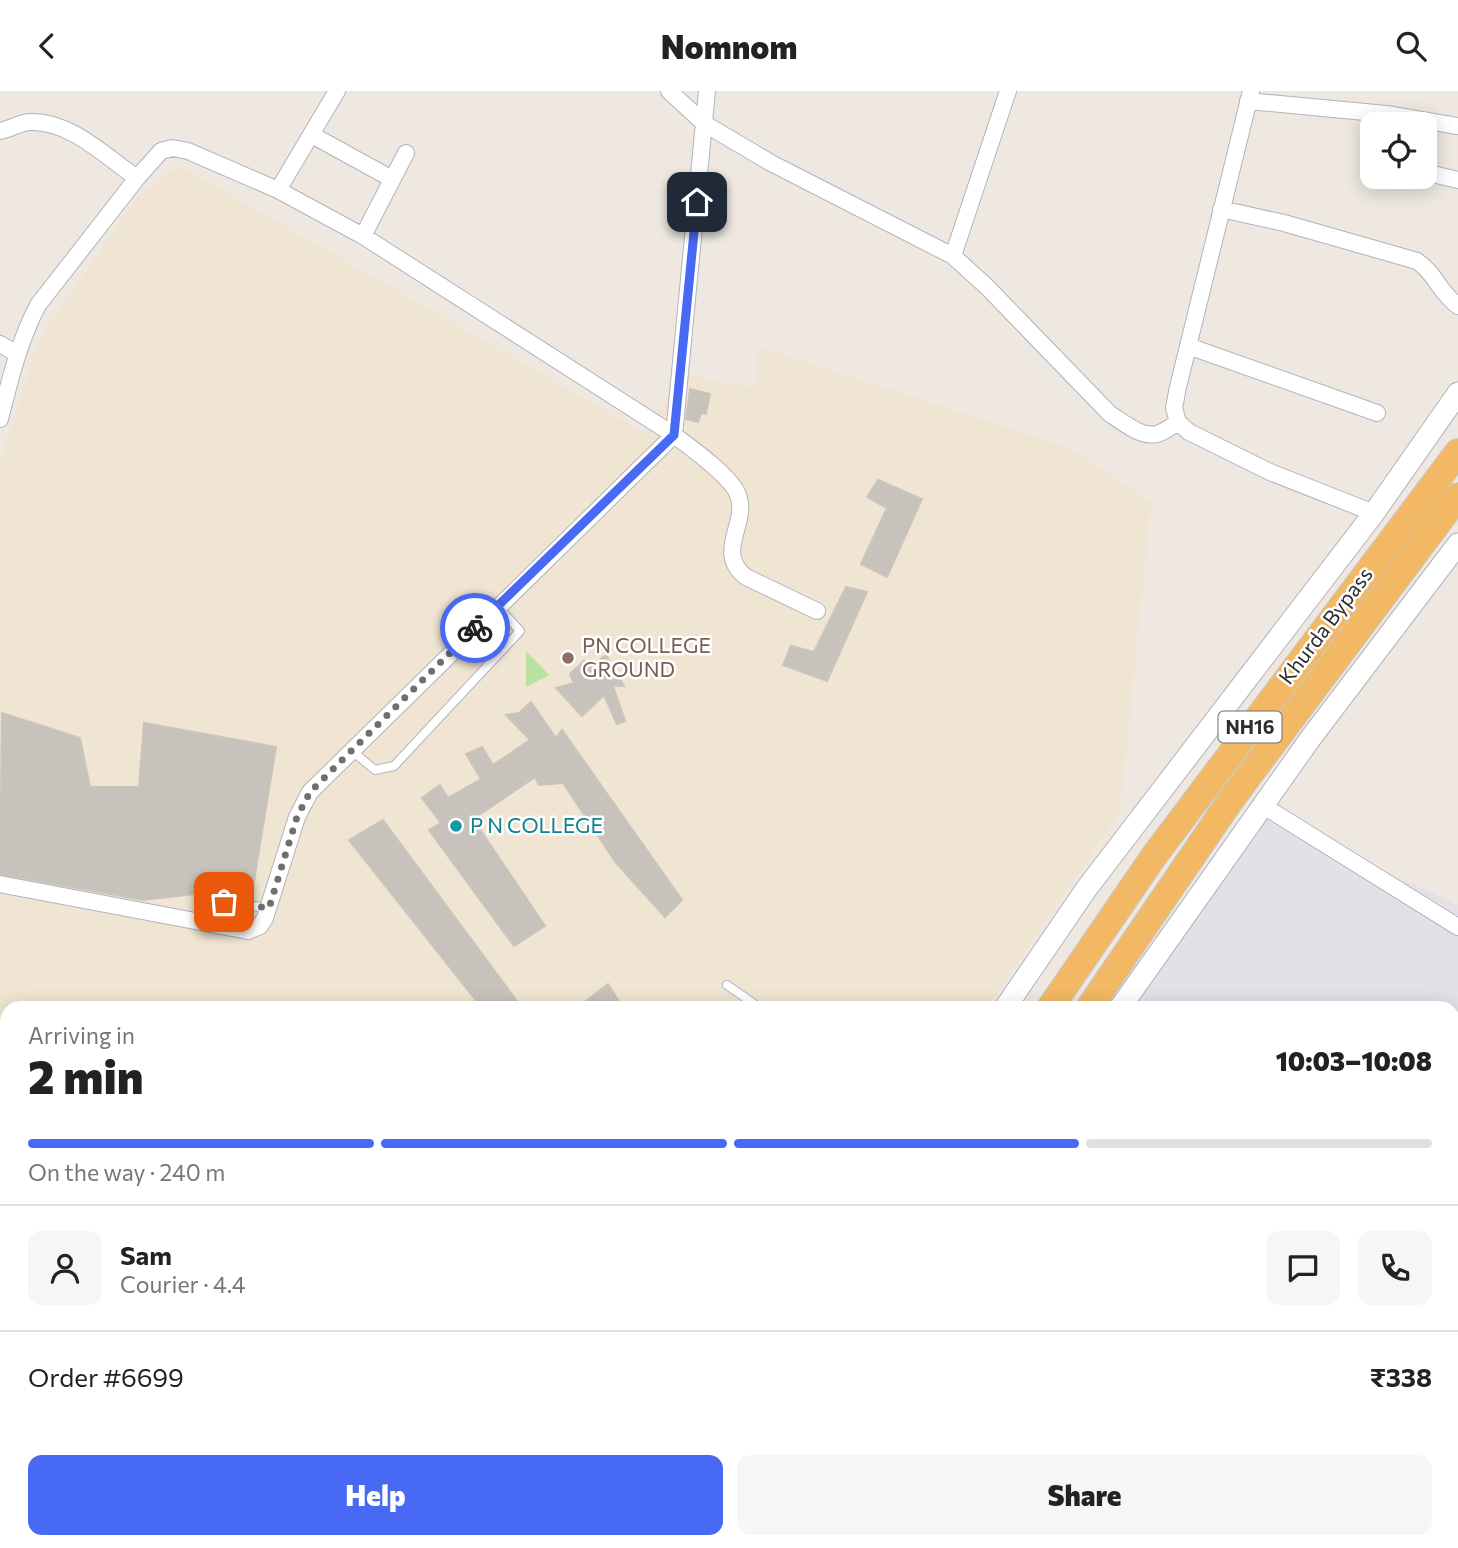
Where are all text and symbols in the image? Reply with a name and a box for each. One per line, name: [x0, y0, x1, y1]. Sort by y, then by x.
text: Nomnom: [661, 26, 797, 66]
icon: back: [28, 27, 66, 65]
icon: search: [1392, 27, 1430, 65]
map controls: [1360, 112, 1437, 189]
button: locate: [1360, 112, 1437, 189]
pin: [667, 172, 727, 232]
icon: home: [678, 183, 716, 221]
street label: Khurda Bypass: [1273, 562, 1377, 688]
courier: [440, 593, 510, 663]
icon: bike: [456, 609, 494, 647]
place label: PN COLLEGE GROUND: [582, 632, 711, 681]
marker: PN COLLEGE GROUND: [560, 650, 576, 666]
road number: NH16: [1218, 712, 1282, 743]
place label: P N COLLEGE: [470, 812, 603, 837]
marker: P N COLLEGE: [448, 818, 464, 834]
pin: [194, 872, 254, 932]
icon: bag: [205, 883, 243, 921]
text: Arriving in: [28, 1021, 135, 1049]
text: 10:03–10:08: [1276, 1045, 1432, 1076]
text: 2 min: [28, 1047, 144, 1103]
text: On the way · 240 m: [28, 1158, 225, 1186]
button: person: [28, 1231, 102, 1305]
button: chat: [1266, 1231, 1340, 1305]
button: phone: [1358, 1231, 1432, 1305]
text: Sam: [120, 1239, 172, 1270]
text: Courier · 4.4: [120, 1270, 246, 1298]
text: Order #6699: [28, 1361, 184, 1392]
text: ₹338: [1370, 1361, 1432, 1392]
button: Help: [28, 1455, 723, 1535]
button: Share: [737, 1455, 1432, 1535]

